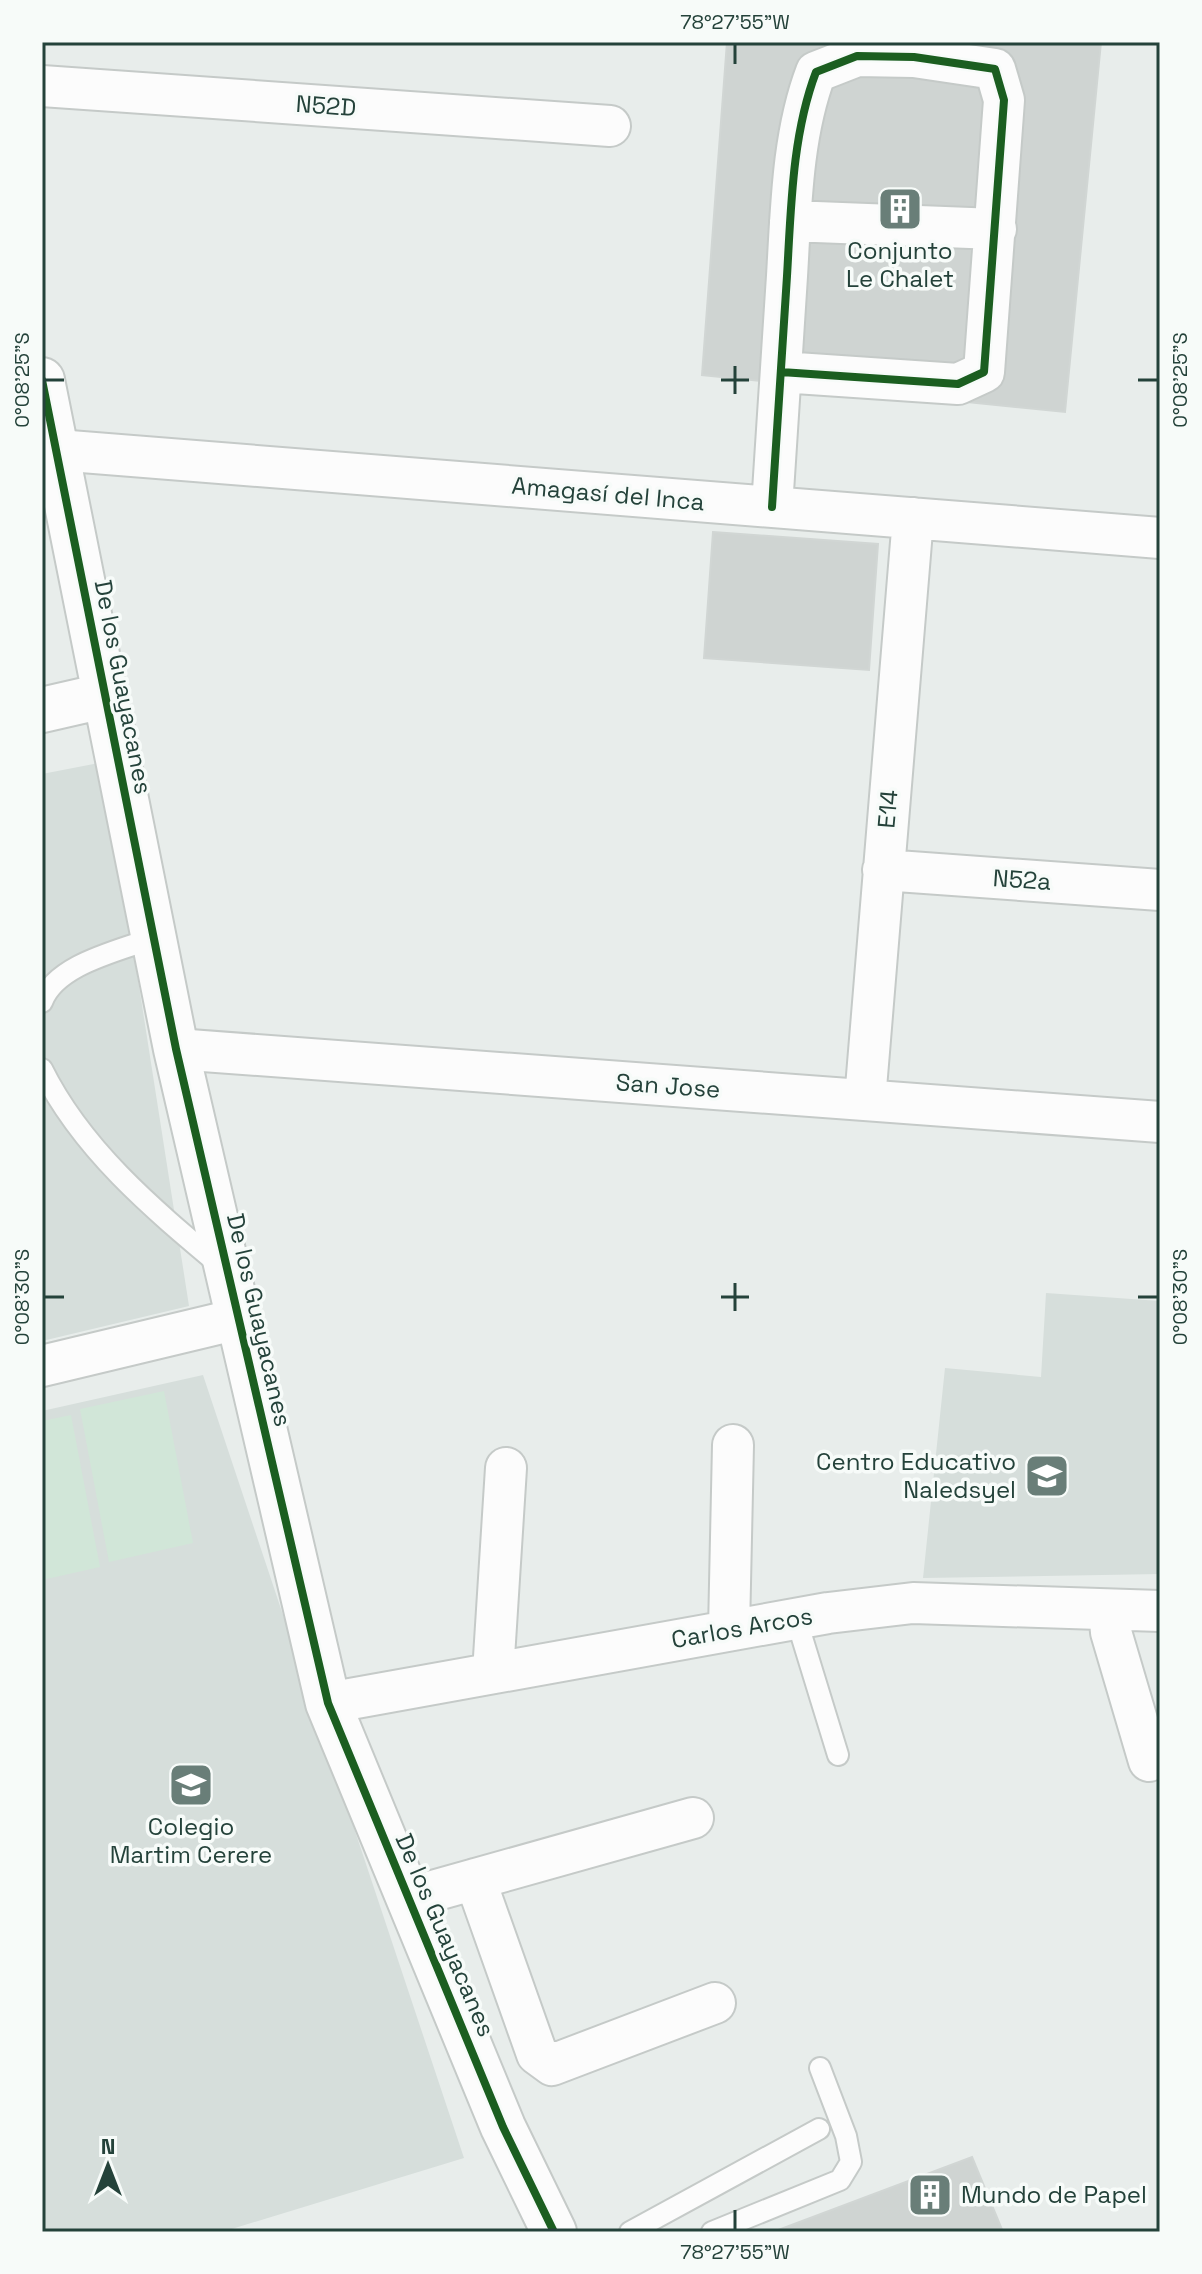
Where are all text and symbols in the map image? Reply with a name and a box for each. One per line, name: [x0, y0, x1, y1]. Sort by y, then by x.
text: 78°27'55"W: [680, 9, 790, 35]
street label: N52D: [295, 88, 357, 123]
building icon: Conjunto Le Chalet: [876, 185, 924, 233]
place label: Conjunto Le Chalet: [846, 235, 954, 294]
text: 0°08'25"S: [9, 332, 35, 428]
text: 0°08'25"S: [1167, 332, 1193, 428]
street label: Amagasí del Inca: [510, 470, 706, 517]
street label: De los Guayacanes: [88, 577, 159, 797]
street label: E14: [870, 788, 905, 830]
street label: N52a: [992, 862, 1052, 897]
street label: San Jose: [615, 1066, 721, 1105]
street label: De los Guayacanes: [220, 1210, 299, 1429]
text: 0°08'30"S: [9, 1249, 35, 1345]
text: 0°08'30"S: [1167, 1249, 1193, 1345]
place label: Centro Educativo Naledsyel: [816, 1446, 1016, 1505]
school or university icon: Centro Educativo Naledsyel: [1023, 1452, 1071, 1500]
street label: Carlos Arcos: [669, 1600, 815, 1655]
school or university icon: Colegio Martim Cerere: [167, 1761, 215, 1809]
place label: Colegio Martim Cerere: [110, 1811, 272, 1870]
street label: De los Guayacanes: [389, 1829, 502, 2041]
north arrow: [68, 2126, 148, 2206]
text: N: [101, 2132, 115, 2160]
building icon: Mundo de Papel: [906, 2171, 954, 2219]
place label: Mundo de Papel: [961, 2179, 1147, 2210]
text: 78°27'55"W: [680, 2239, 790, 2265]

